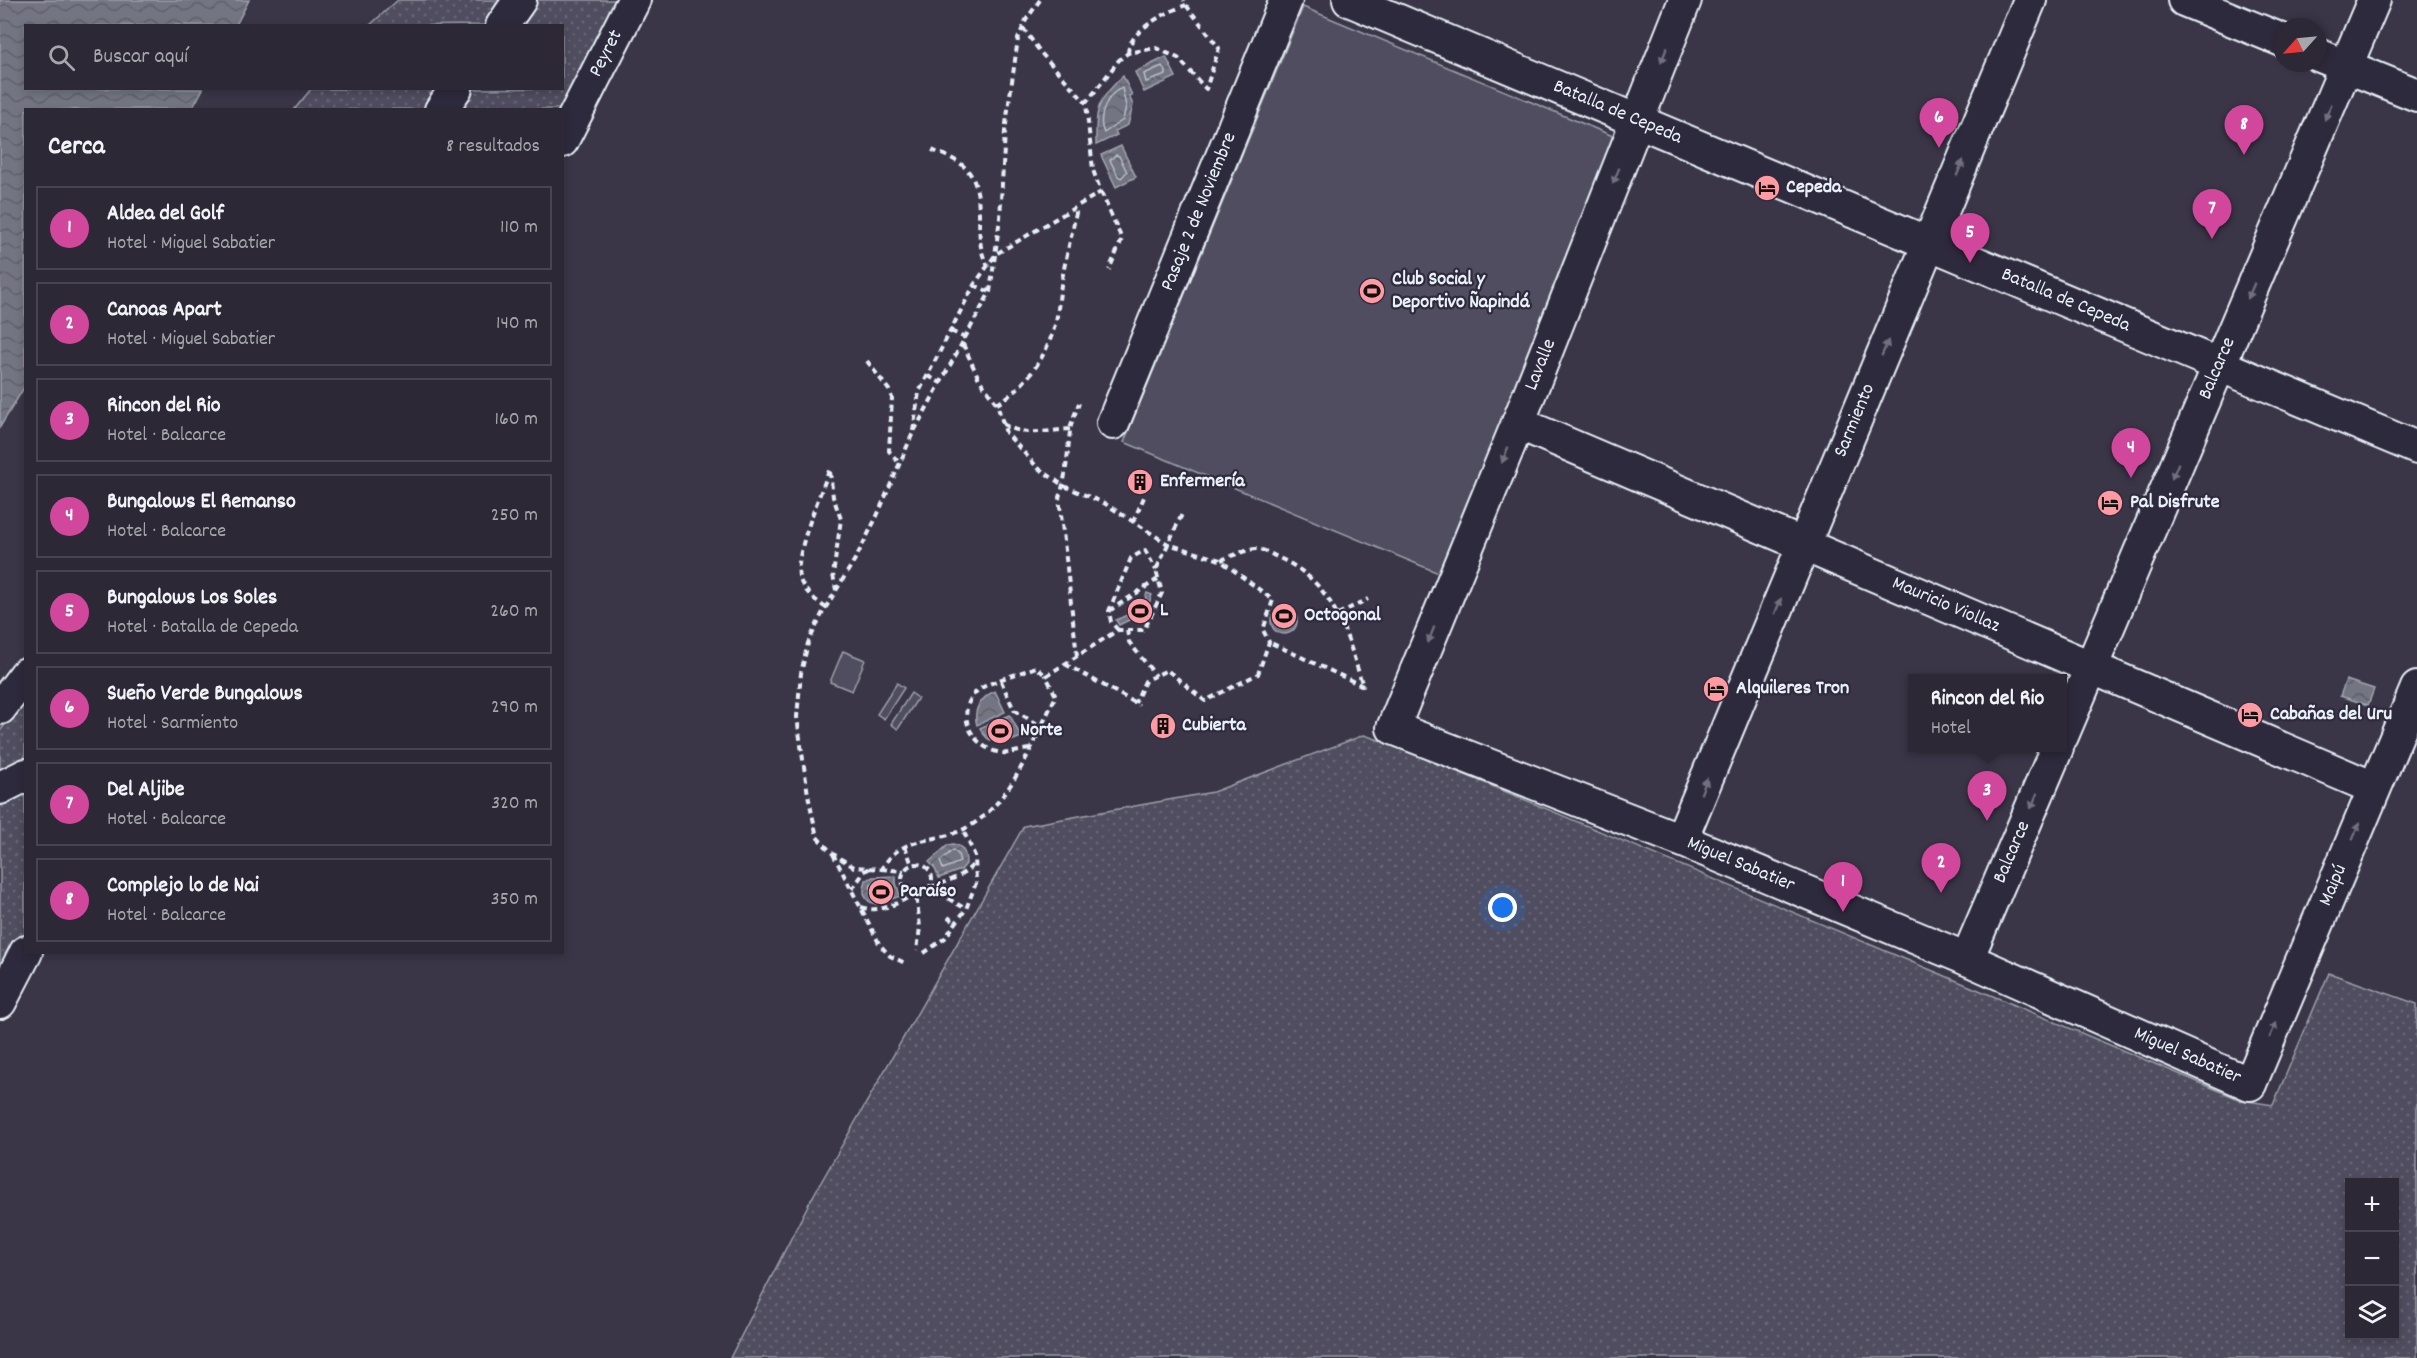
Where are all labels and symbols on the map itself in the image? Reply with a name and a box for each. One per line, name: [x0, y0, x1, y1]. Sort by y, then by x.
north arrow: [2273, 18, 2327, 72]
street label: Peyret: [583, 25, 630, 82]
one-way arrow: [1659, 46, 1669, 64]
street label: Batalla de Cepeda: [1549, 73, 1687, 152]
pin: 6: [1920, 98, 1958, 148]
one-way arrow: [2323, 104, 2333, 122]
pin: 8: [2224, 106, 2264, 155]
street label: Pasaje 2 de Noviembre: [1154, 128, 1244, 296]
one-way arrow: [1956, 159, 1965, 177]
one-way arrow: [1611, 168, 1621, 186]
hotel icon: Cepeda: [1752, 173, 1782, 203]
place label: Cepeda: [1786, 174, 1842, 202]
pin: 7: [2192, 190, 2232, 239]
pin: 5: [1950, 214, 1990, 263]
street label: Batalla de Cepeda: [1997, 261, 2135, 340]
place label: Club Social y Deportivo Ñapindá: [1392, 266, 1531, 317]
sports icon: Club Social y Deportivo Ñapindá: [1357, 276, 1387, 306]
one-way arrow: [2246, 283, 2256, 301]
street label: Balcarce: [2192, 333, 2243, 404]
street label: Lavalle: [1518, 335, 1564, 395]
one-way arrow: [1881, 339, 1890, 357]
street label: Sarmiento: [1827, 380, 1883, 462]
pin: 4: [2112, 428, 2150, 478]
one-way arrow: [1500, 446, 1509, 464]
one-way arrow: [2169, 462, 2179, 480]
building icon: Enfermería: [1125, 467, 1155, 497]
place label: Enfermería: [1160, 468, 1245, 496]
hotel icon: Pal Disfrute: [2095, 488, 2125, 518]
place label: Pal Disfrute: [2130, 489, 2220, 517]
street label: Mauricio Viollaz: [1887, 570, 2004, 641]
sports icon: L: [1125, 596, 1155, 626]
one-way arrow: [1773, 596, 1783, 614]
place label: L: [1160, 597, 1169, 625]
sports icon: Octogonal: [1269, 601, 1299, 631]
place label: Octogonal: [1304, 602, 1381, 630]
one-way arrow: [1426, 627, 1436, 645]
hotel icon: Alquileres Tron: [1701, 674, 1731, 704]
place label: Alquileres Tron: [1736, 675, 1849, 703]
hotel icon: Cabañas del Uru: [2235, 700, 2265, 730]
place label: Cabañas del Uru: [2270, 701, 2392, 729]
building icon: Cubierta: [1148, 711, 1178, 741]
place label: Cubierta: [1182, 712, 1246, 740]
sports icon: Norte: [985, 716, 1015, 746]
place label: Norte: [1020, 717, 1063, 745]
pin: 3: [1968, 772, 2006, 821]
one-way arrow: [1700, 777, 1709, 795]
one-way arrow: [2029, 793, 2039, 811]
street label: Balcarce: [1987, 817, 2038, 888]
one-way arrow: [2352, 822, 2361, 839]
street label: Miguel Sabatier: [1682, 830, 1799, 900]
pin: 2: [1922, 844, 1960, 893]
street label: Maipú: [2313, 860, 2355, 911]
pin: 1: [1824, 862, 1862, 912]
sports icon: Paraíso: [866, 877, 896, 907]
place label: Paraíso: [900, 878, 956, 906]
your location: [1488, 893, 1517, 922]
street label: Miguel Sabatier: [2129, 1020, 2246, 1092]
one-way arrow: [2268, 1020, 2278, 1038]

